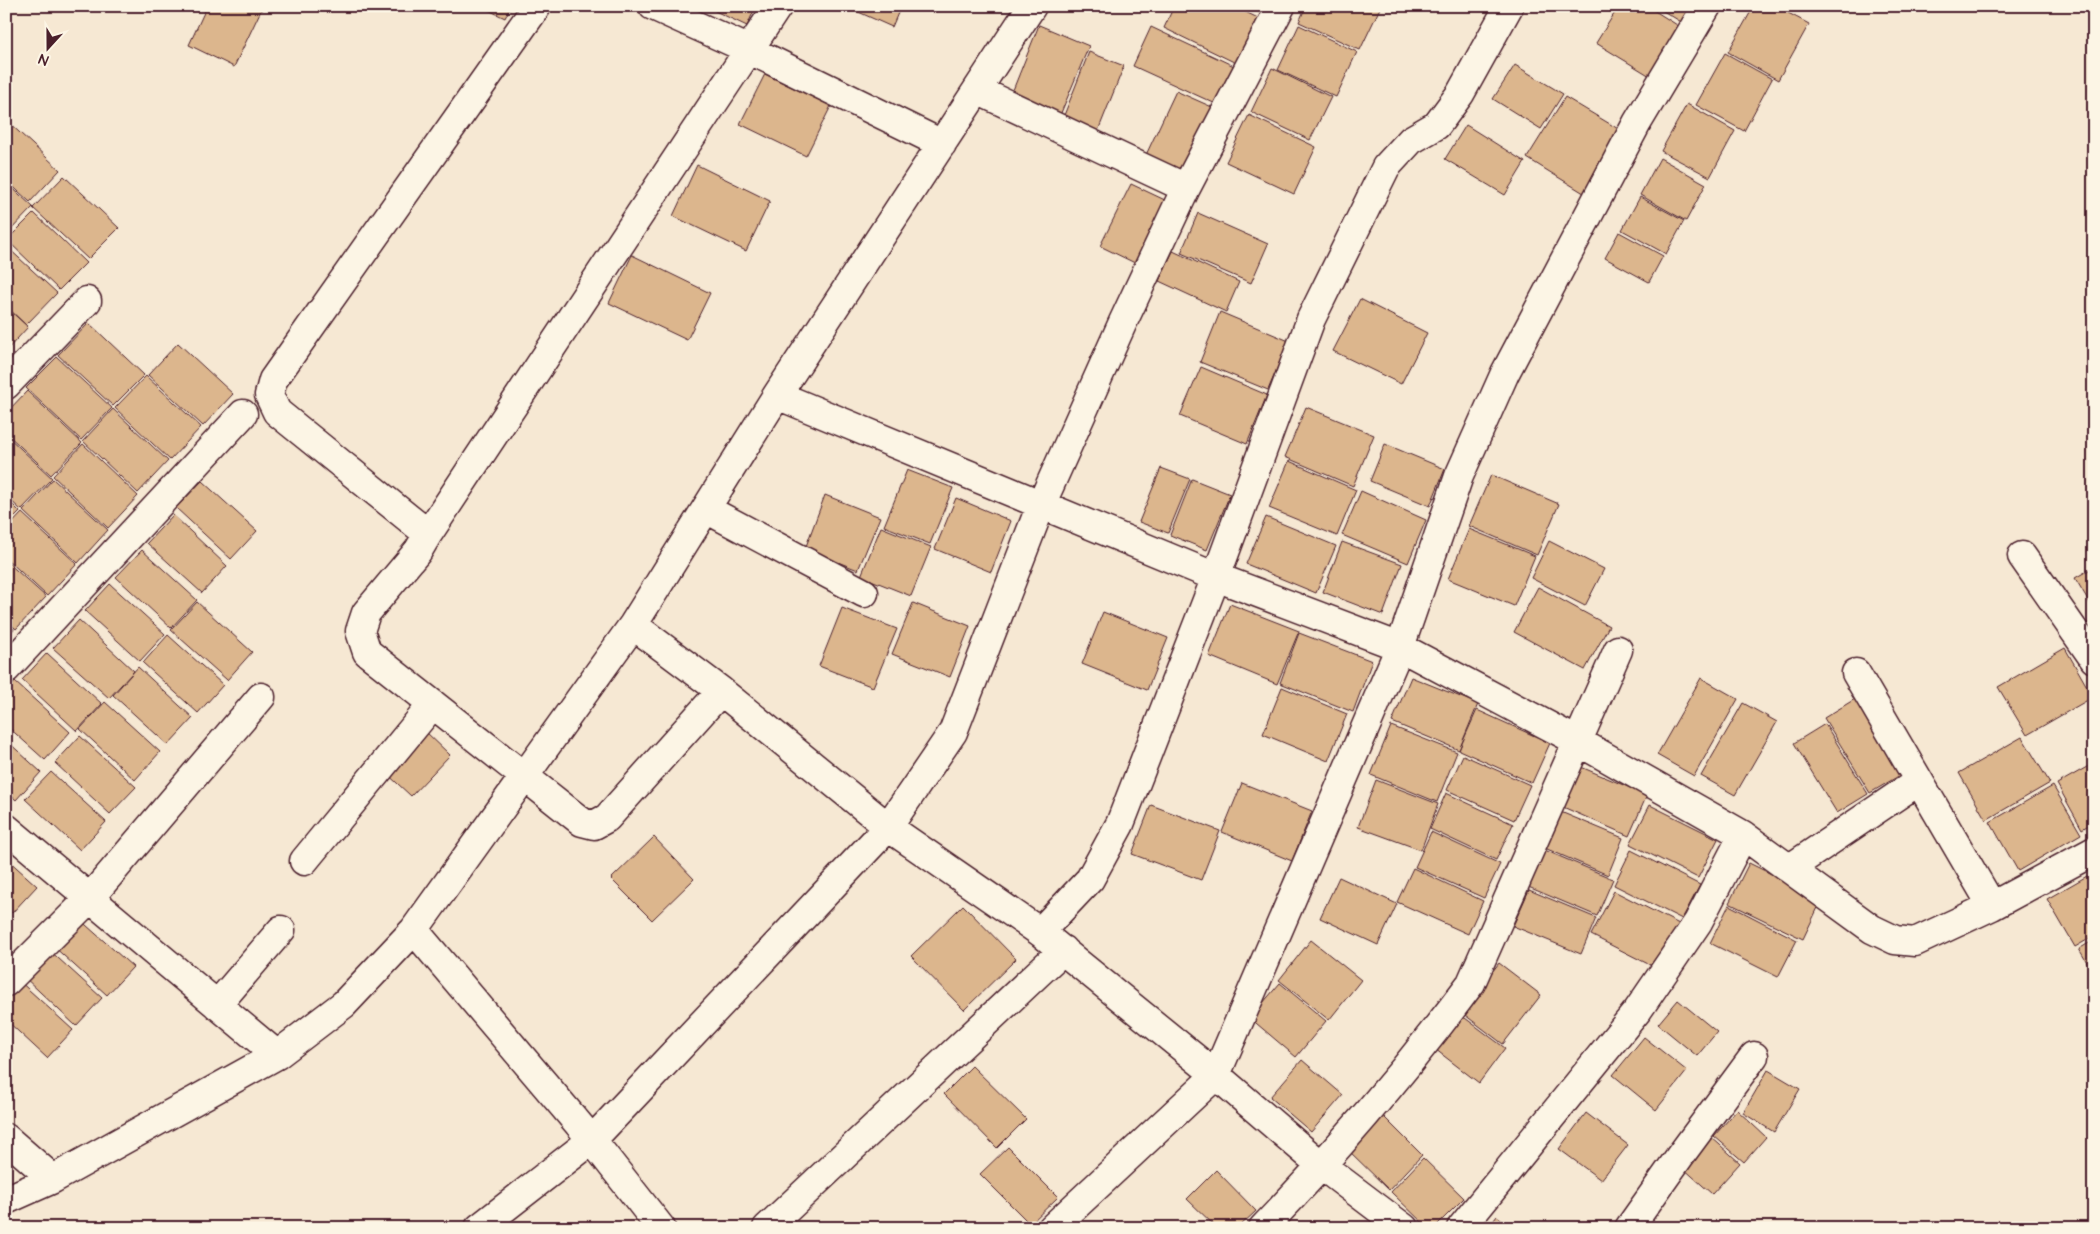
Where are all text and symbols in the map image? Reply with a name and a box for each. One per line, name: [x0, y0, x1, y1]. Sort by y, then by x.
north arrow: [22, 22, 72, 72]
text: N: [36, 48, 51, 70]

